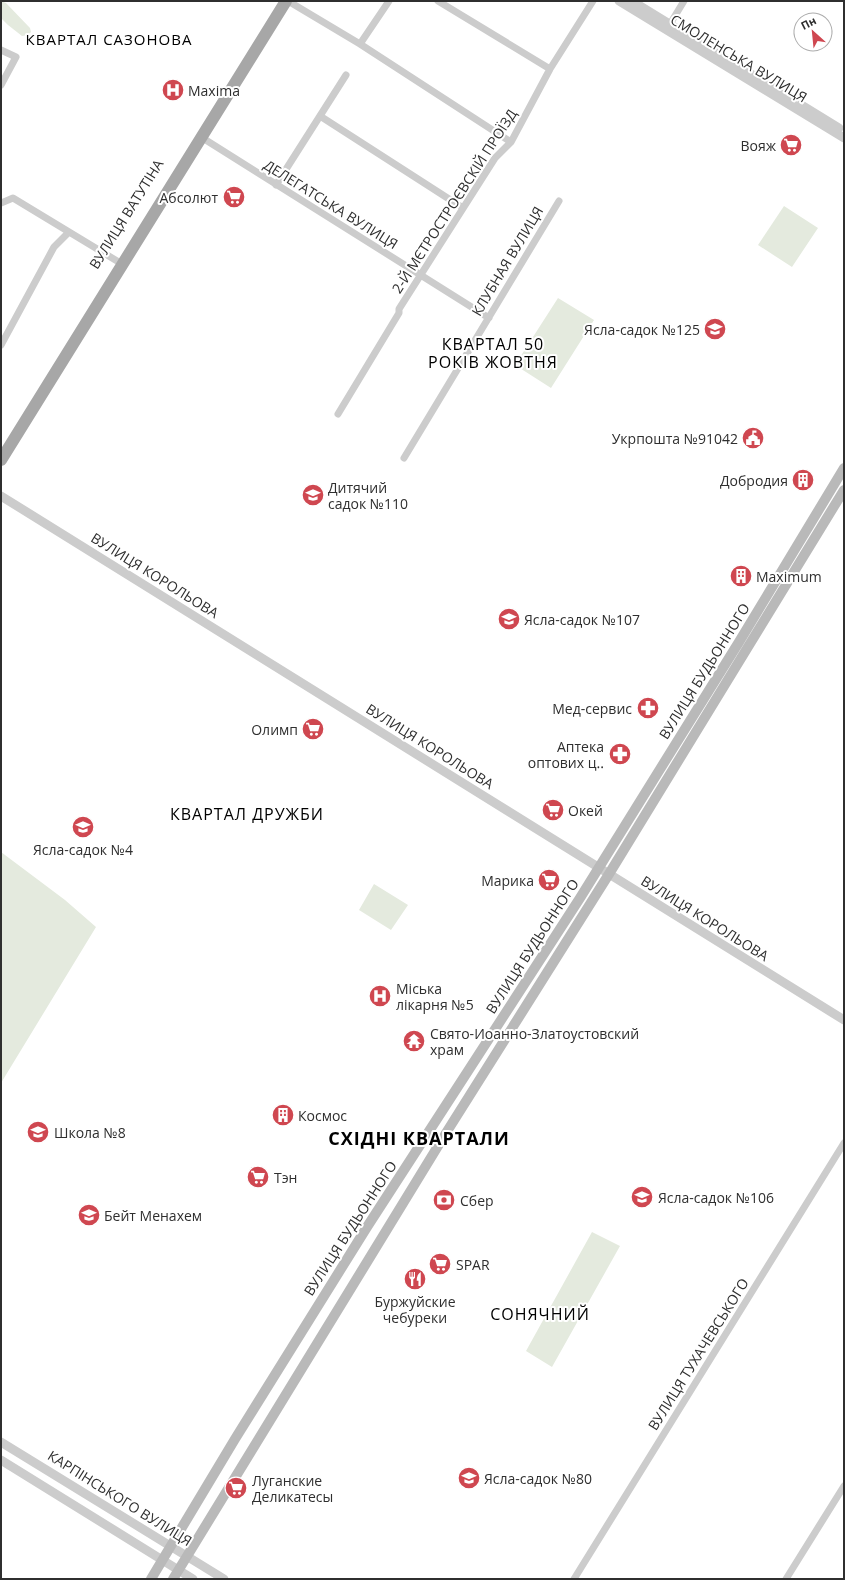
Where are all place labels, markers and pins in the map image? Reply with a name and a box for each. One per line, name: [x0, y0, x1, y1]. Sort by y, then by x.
hospital icon: Maxima: [160, 77, 186, 103]
place label: Maxima: [188, 81, 240, 100]
supermarket icon: Вояж: [778, 132, 804, 158]
place label: Вояж: [740, 136, 777, 155]
supermarket icon: Абсолют: [221, 184, 247, 210]
place label: Абсолют: [159, 188, 218, 207]
school or university icon: Ясла-садок №125: [702, 316, 728, 342]
place label: Ясла-садок №125: [584, 320, 700, 339]
public building icon: Укрпошта №91042: [740, 425, 766, 451]
place label: Укрпошта №91042: [612, 429, 738, 448]
building icon: Добродия: [790, 467, 816, 493]
place label: Добродия: [720, 471, 788, 490]
place label: Дитячий садок №110: [328, 478, 408, 513]
school or university icon: Дитячий садок №110: [300, 482, 326, 508]
building icon: Maximum: [728, 563, 754, 589]
place label: Maximum: [756, 567, 822, 586]
school or university icon: Ясла-садок №107: [496, 606, 522, 632]
place label: Ясла-садок №107: [524, 610, 640, 629]
pharmacy icon: Мед-сервис: [635, 695, 661, 721]
place label: Мед-сервис: [552, 699, 632, 718]
supermarket icon: Олимп: [300, 716, 326, 742]
place label: Олимп: [251, 720, 298, 739]
place label: Аптека оптових ц‥: [528, 737, 604, 772]
pharmacy icon: Аптека оптових ц‥: [607, 741, 633, 767]
supermarket icon: Окей: [540, 797, 566, 823]
place label: Окей: [568, 801, 603, 820]
school or university icon: Ясла-садок №4: [70, 814, 96, 840]
place label: Ясла-садок №4: [33, 840, 133, 859]
supermarket icon: Марика: [536, 867, 562, 893]
place label: Марика: [481, 871, 534, 890]
place label: Міська лікарня №5: [396, 979, 474, 1014]
hospital icon: Міська лікарня №5: [367, 983, 393, 1009]
place label: Свято-Иоанно-Златоустовский храм: [430, 1024, 639, 1059]
temple icon: Свято-Иоанно-Златоустовский храм: [401, 1028, 427, 1054]
building icon: Космос: [270, 1102, 296, 1128]
place label: Космос: [298, 1106, 347, 1125]
school or university icon: Школа №8: [25, 1119, 51, 1145]
place label: Школа №8: [54, 1123, 126, 1142]
supermarket icon: Тэн: [245, 1164, 271, 1190]
place label: Тэн: [274, 1168, 297, 1187]
school or university icon: Ясла-садок №106: [629, 1184, 655, 1210]
bank icon: Сбер: [431, 1187, 457, 1213]
place label: Ясла-садок №106: [658, 1188, 774, 1207]
place label: Сбер: [460, 1191, 494, 1210]
school or university icon: Бейт Менахем: [76, 1202, 102, 1228]
place label: Бейт Менахем: [104, 1206, 202, 1225]
supermarket icon: SPAR: [427, 1251, 453, 1277]
place label: SPAR: [456, 1255, 490, 1274]
restaurant icon: Буржуйские чебуреки: [402, 1266, 428, 1292]
place label: Буржуйские чебуреки: [374, 1292, 456, 1327]
school or university icon: Ясла-садок №80: [456, 1465, 482, 1491]
place label: Ясла-садок №80: [484, 1469, 592, 1488]
place label: Луганские Деликатесы: [252, 1471, 333, 1506]
supermarket icon: Луганские Деликатесы: [223, 1475, 249, 1501]

